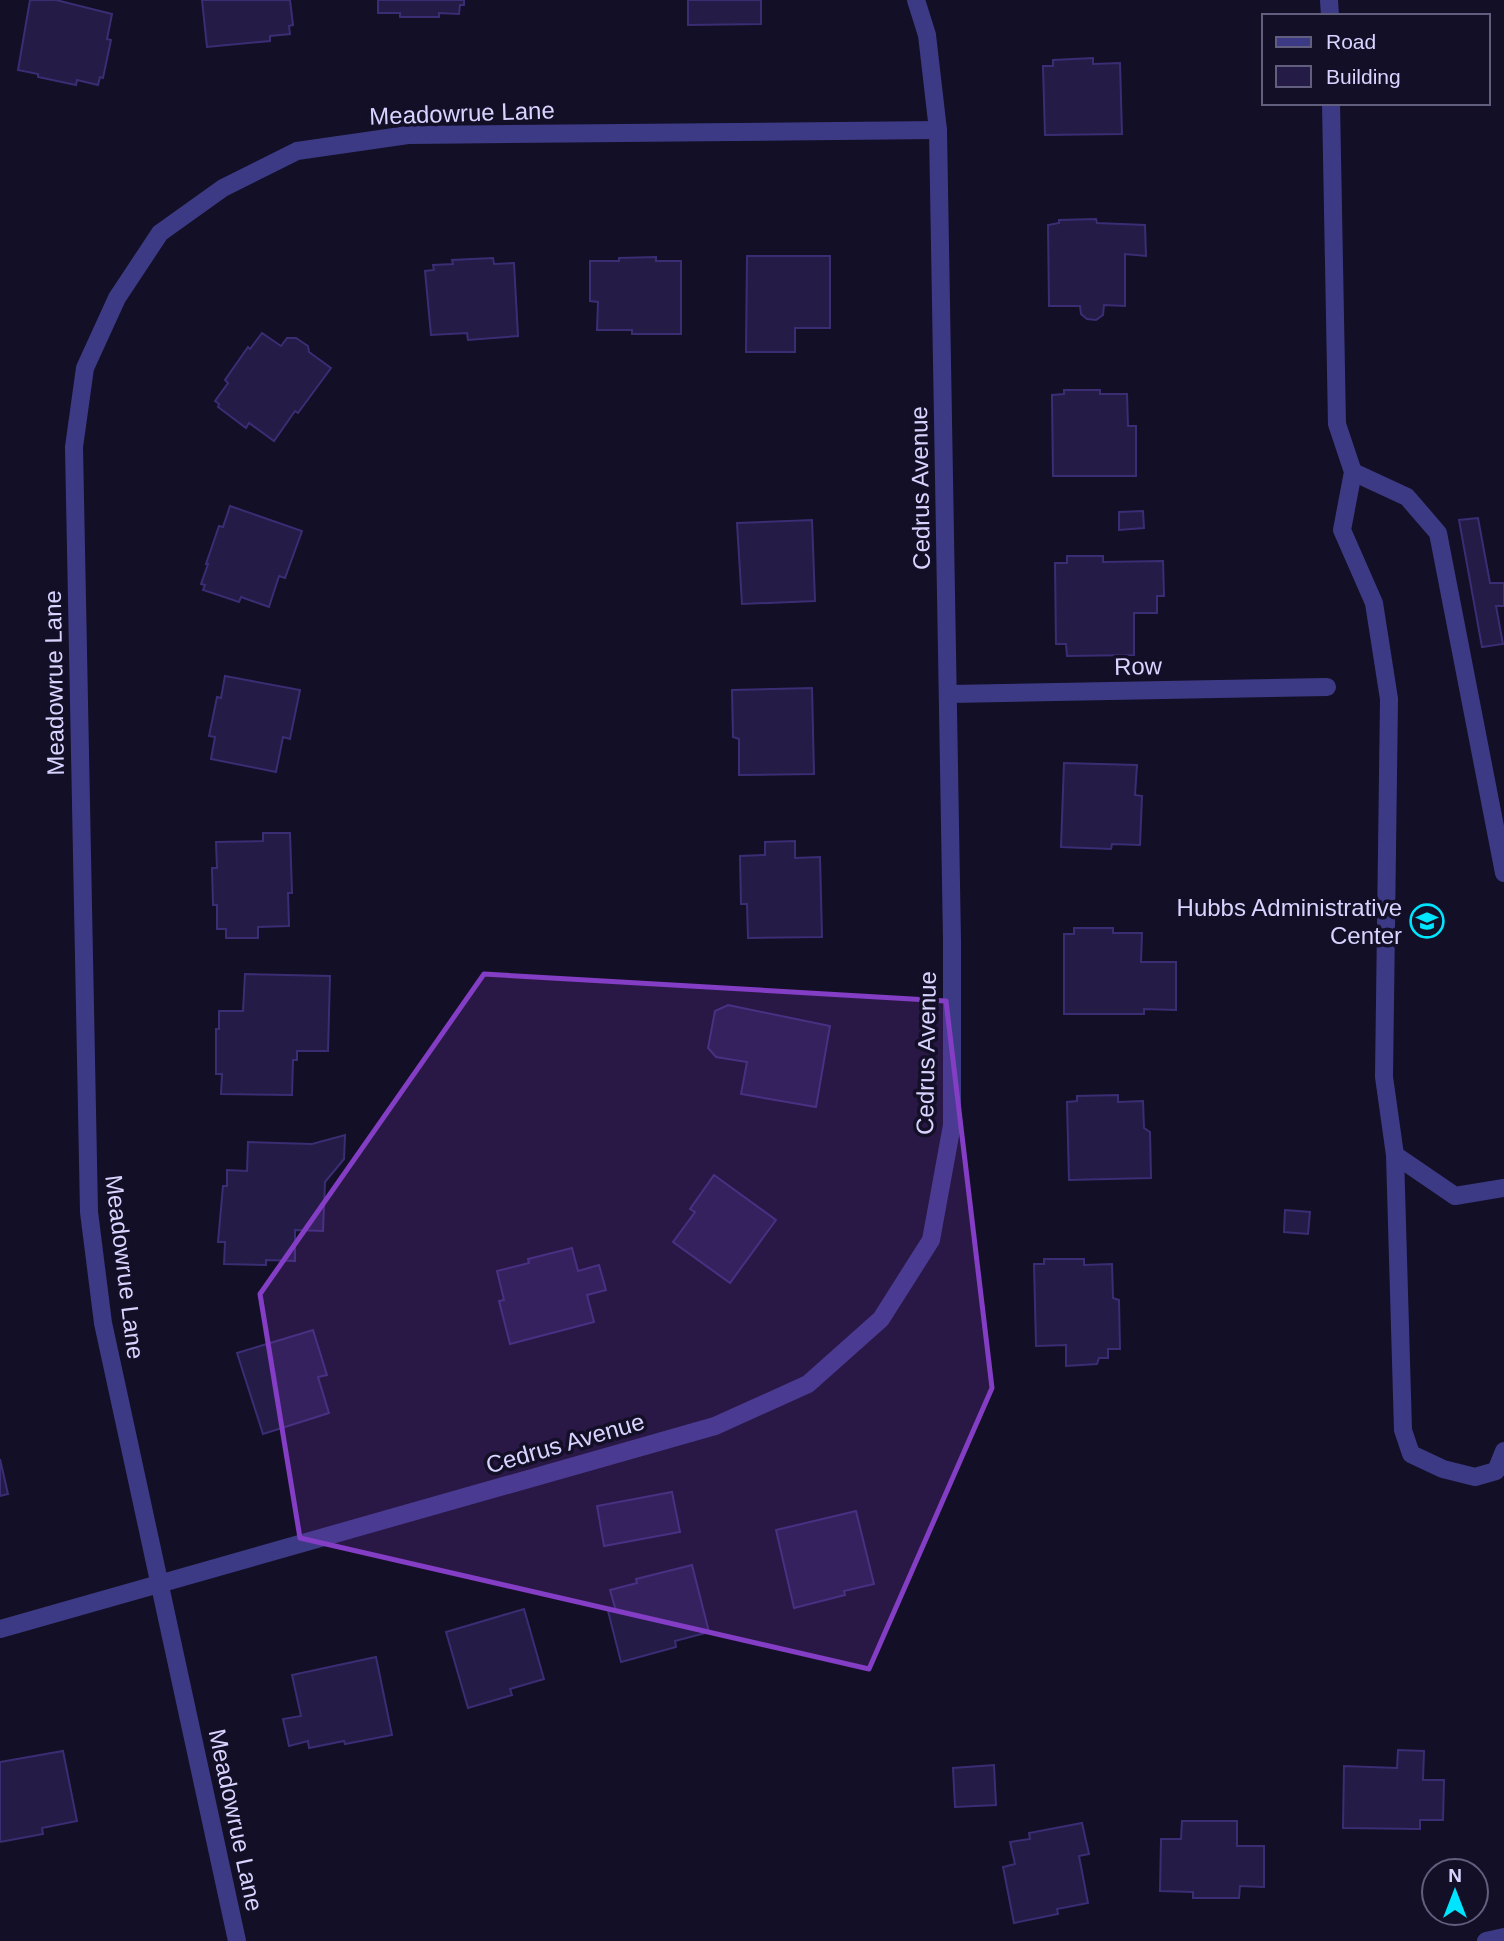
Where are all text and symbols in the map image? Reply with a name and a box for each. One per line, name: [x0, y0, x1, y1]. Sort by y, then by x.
legend: [1262, 14, 1490, 105]
text: Road: [1326, 30, 1376, 53]
text: Building: [1326, 65, 1401, 88]
street label: Meadowrue Lane: [369, 96, 555, 130]
street label: Cedrus Avenue: [905, 406, 935, 570]
street label: Meadowrue Lane: [39, 590, 69, 776]
street label: Row: [1114, 652, 1163, 680]
place label: Hubbs Administrative Center: [1177, 894, 1402, 949]
school or university icon: Hubbs Administrative Center: [1408, 902, 1446, 940]
street label: Cedrus Avenue: [911, 971, 941, 1135]
street label: Meadowrue Lane: [100, 1173, 150, 1361]
street label: Cedrus Avenue: [483, 1407, 647, 1479]
street label: Meadowrue Lane: [204, 1726, 268, 1914]
north arrow: [1420, 1857, 1490, 1927]
text: N: [1448, 1865, 1462, 1886]

